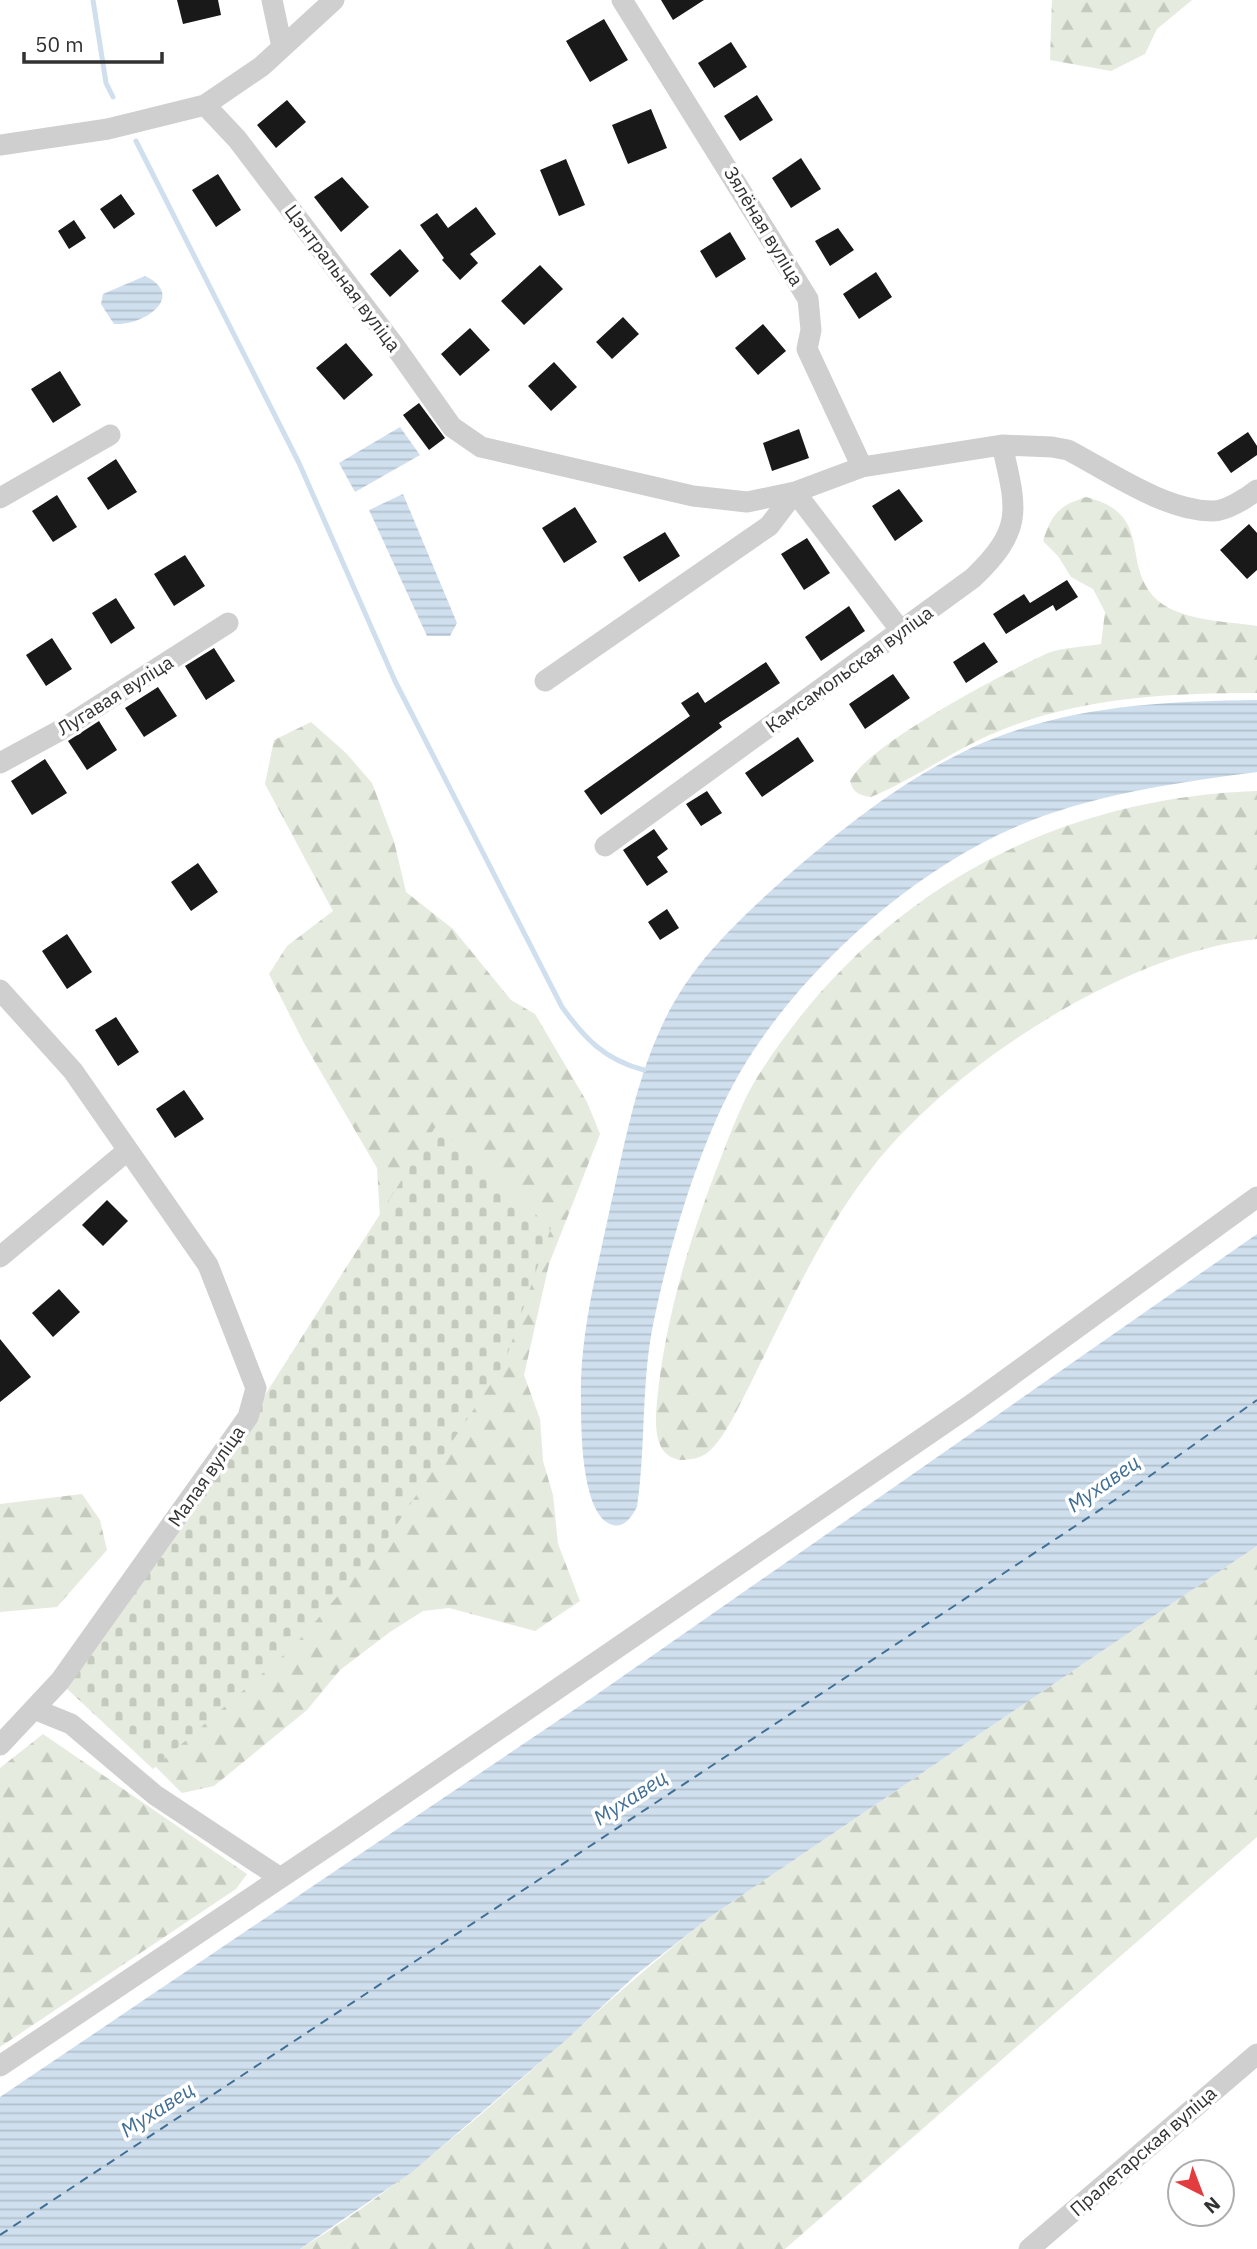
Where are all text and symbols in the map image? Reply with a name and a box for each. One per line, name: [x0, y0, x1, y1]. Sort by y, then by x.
scale bar: [24, 21, 163, 65]
text: 50 m: [35, 30, 84, 58]
street label: Зялёная вуліца: [719, 162, 809, 290]
street label: Цэнтральная вуліца: [280, 200, 406, 356]
street label: Камсамольская вуліца: [761, 600, 937, 738]
street label: Лугавая вуліца: [52, 650, 178, 740]
street label: Малая вуліца: [162, 1421, 250, 1531]
water label: Мухавец: [1061, 1448, 1145, 1518]
water label: Мухавец: [588, 1763, 672, 1831]
water label: Мухавец: [115, 2075, 199, 2143]
street label: Пралетарская вуліца: [1065, 2081, 1221, 2221]
north arrow: [1166, 2158, 1236, 2228]
text: N: [1199, 2192, 1226, 2219]

